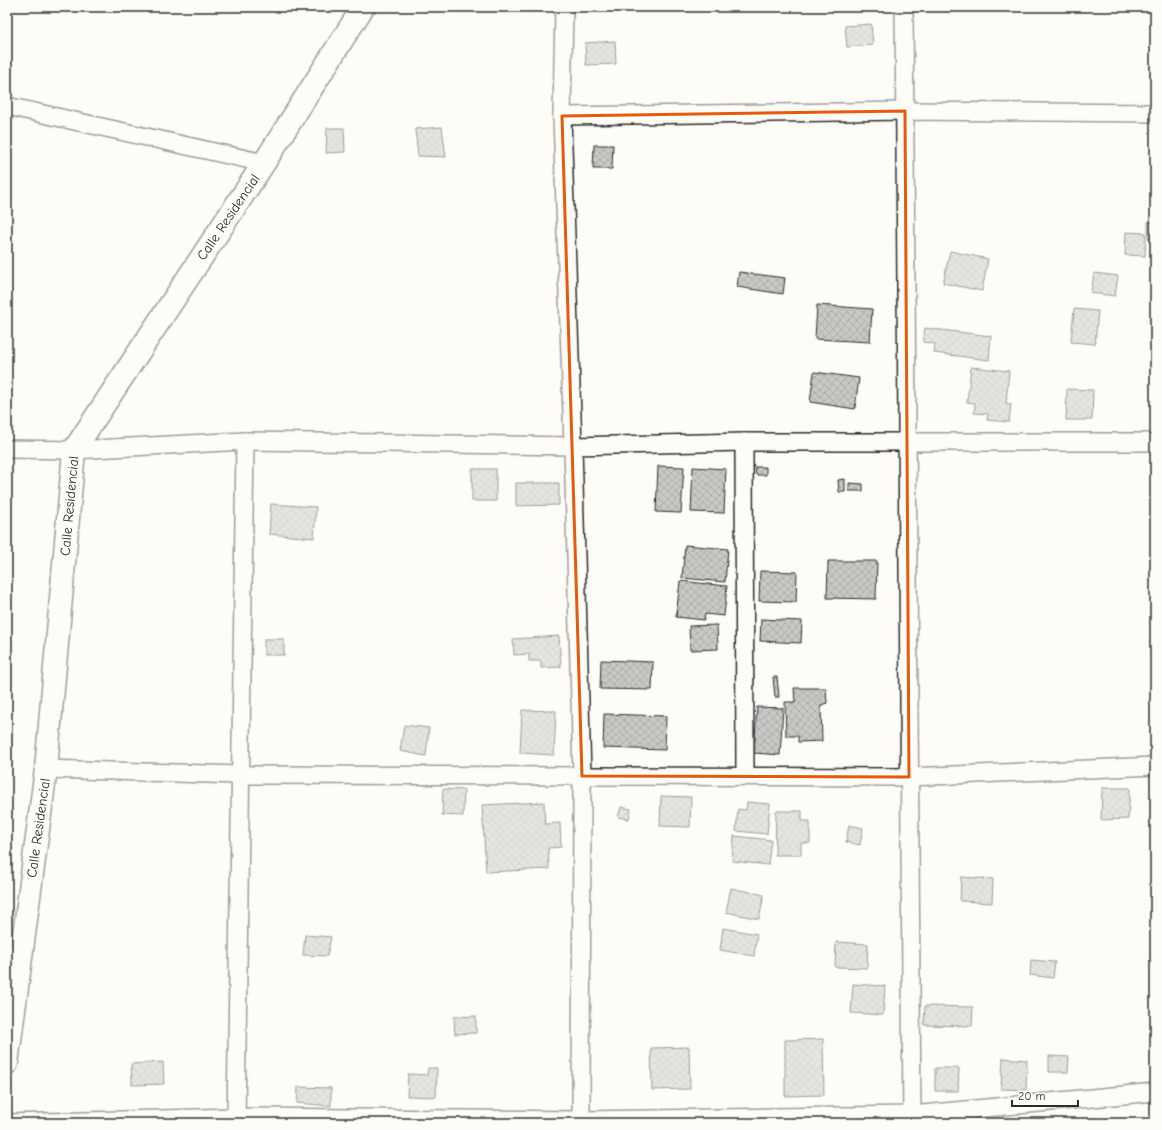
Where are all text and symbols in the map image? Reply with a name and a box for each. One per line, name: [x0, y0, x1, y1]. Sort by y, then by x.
street label: Calle Residencial: [193, 171, 263, 264]
street label: Calle Residencial: [57, 455, 82, 557]
street label: Calle Residencial: [23, 777, 54, 879]
scale bar: [1012, 1082, 1078, 1108]
text: 20 m: [1018, 1089, 1046, 1103]

